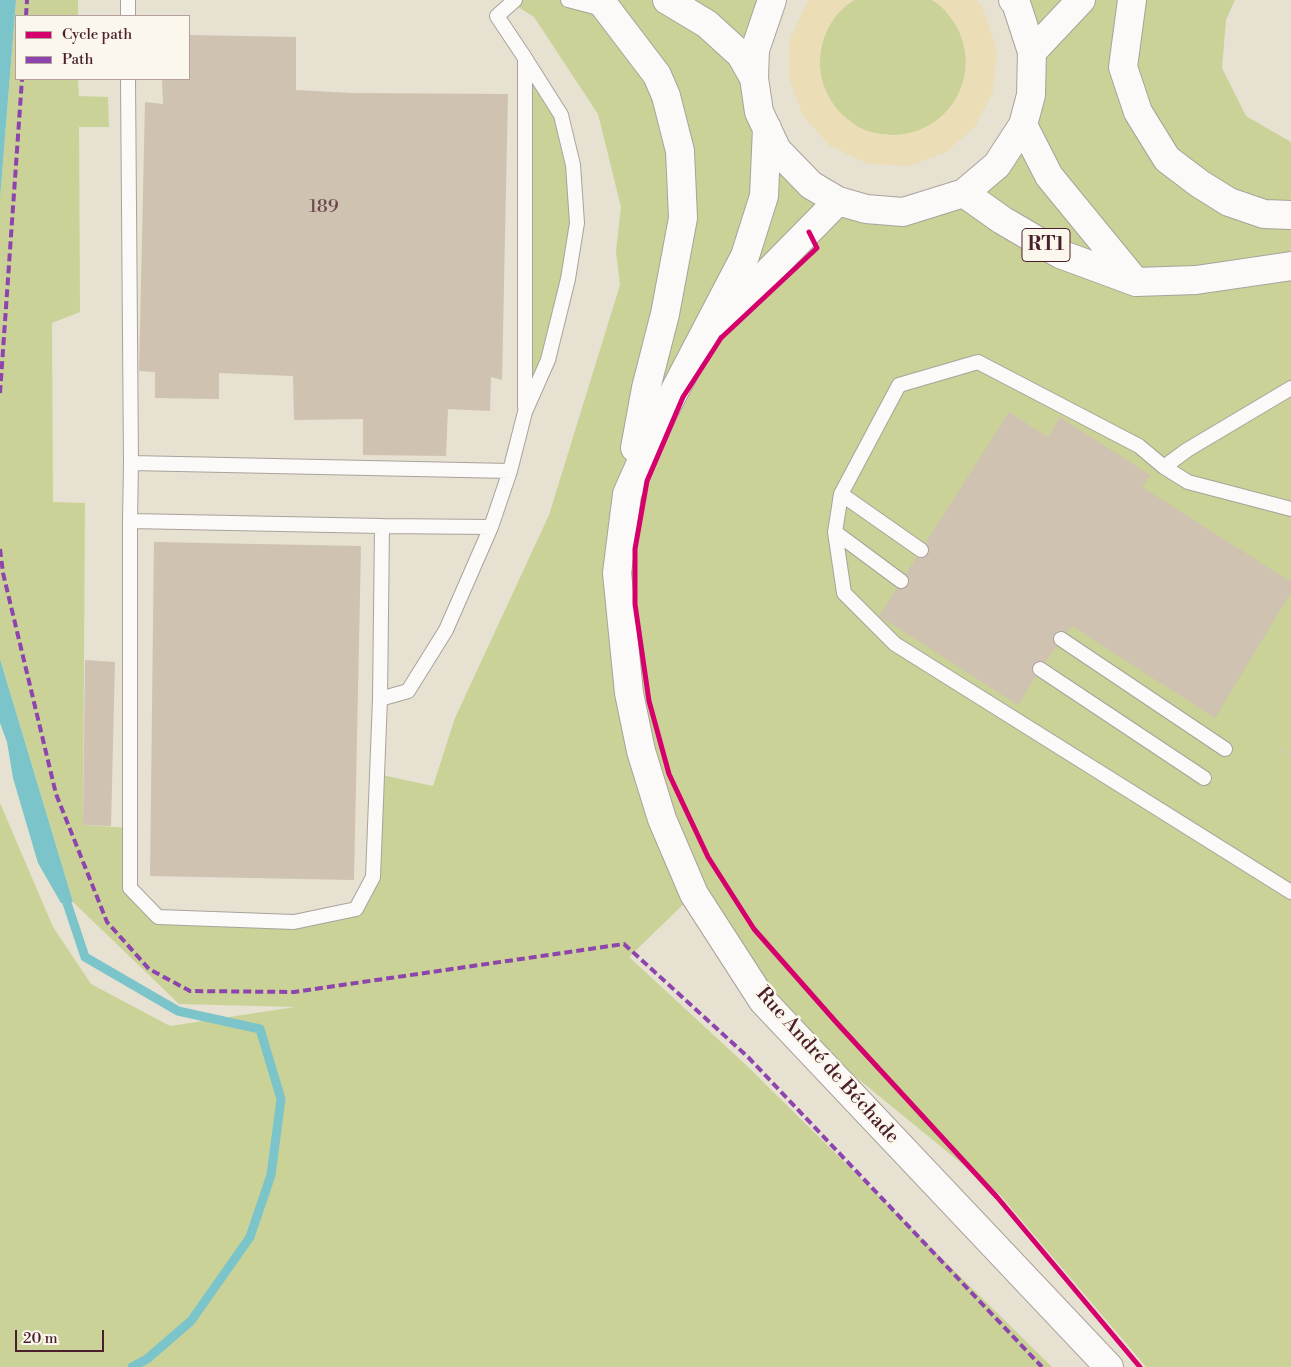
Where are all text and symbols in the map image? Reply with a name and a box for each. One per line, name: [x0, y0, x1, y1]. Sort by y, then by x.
legend: [15, 15, 190, 80]
text: Cycle path: [62, 25, 132, 44]
text: Path: [62, 50, 94, 69]
house number: 189: [309, 197, 339, 219]
road number: RT1: [1022, 228, 1070, 262]
street label: Rue André de Béchade: [750, 983, 904, 1149]
scale bar: [18, 1320, 106, 1352]
text: 20 m: [23, 1329, 58, 1348]

